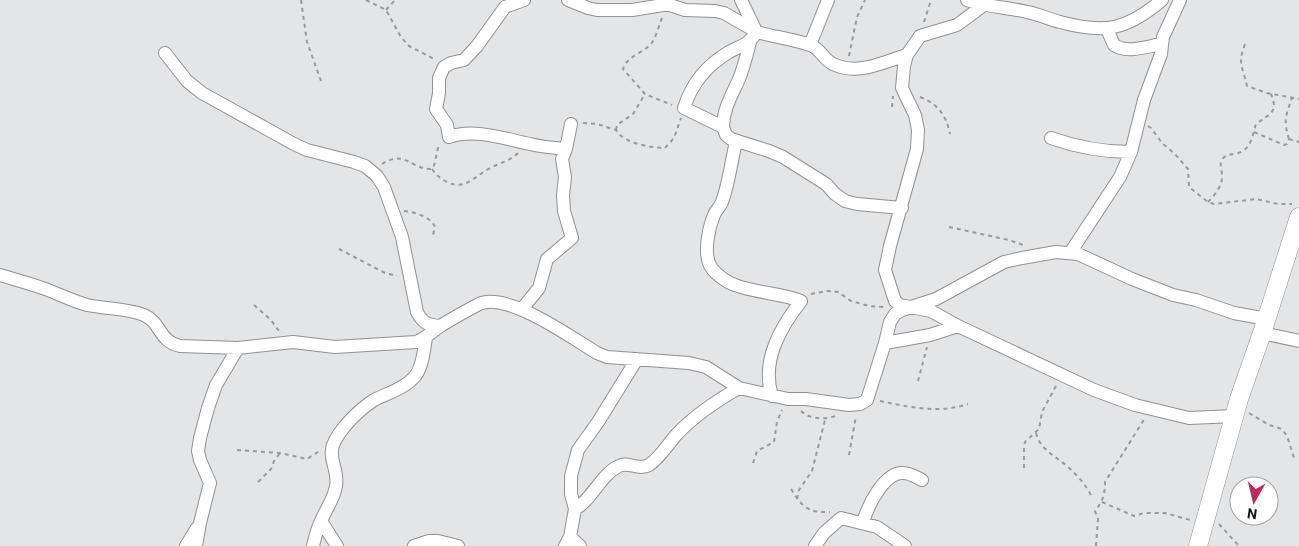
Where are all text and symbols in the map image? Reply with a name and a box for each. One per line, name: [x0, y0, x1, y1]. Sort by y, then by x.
north arrow: [1229, 476, 1279, 526]
text: N: [1246, 505, 1258, 522]

